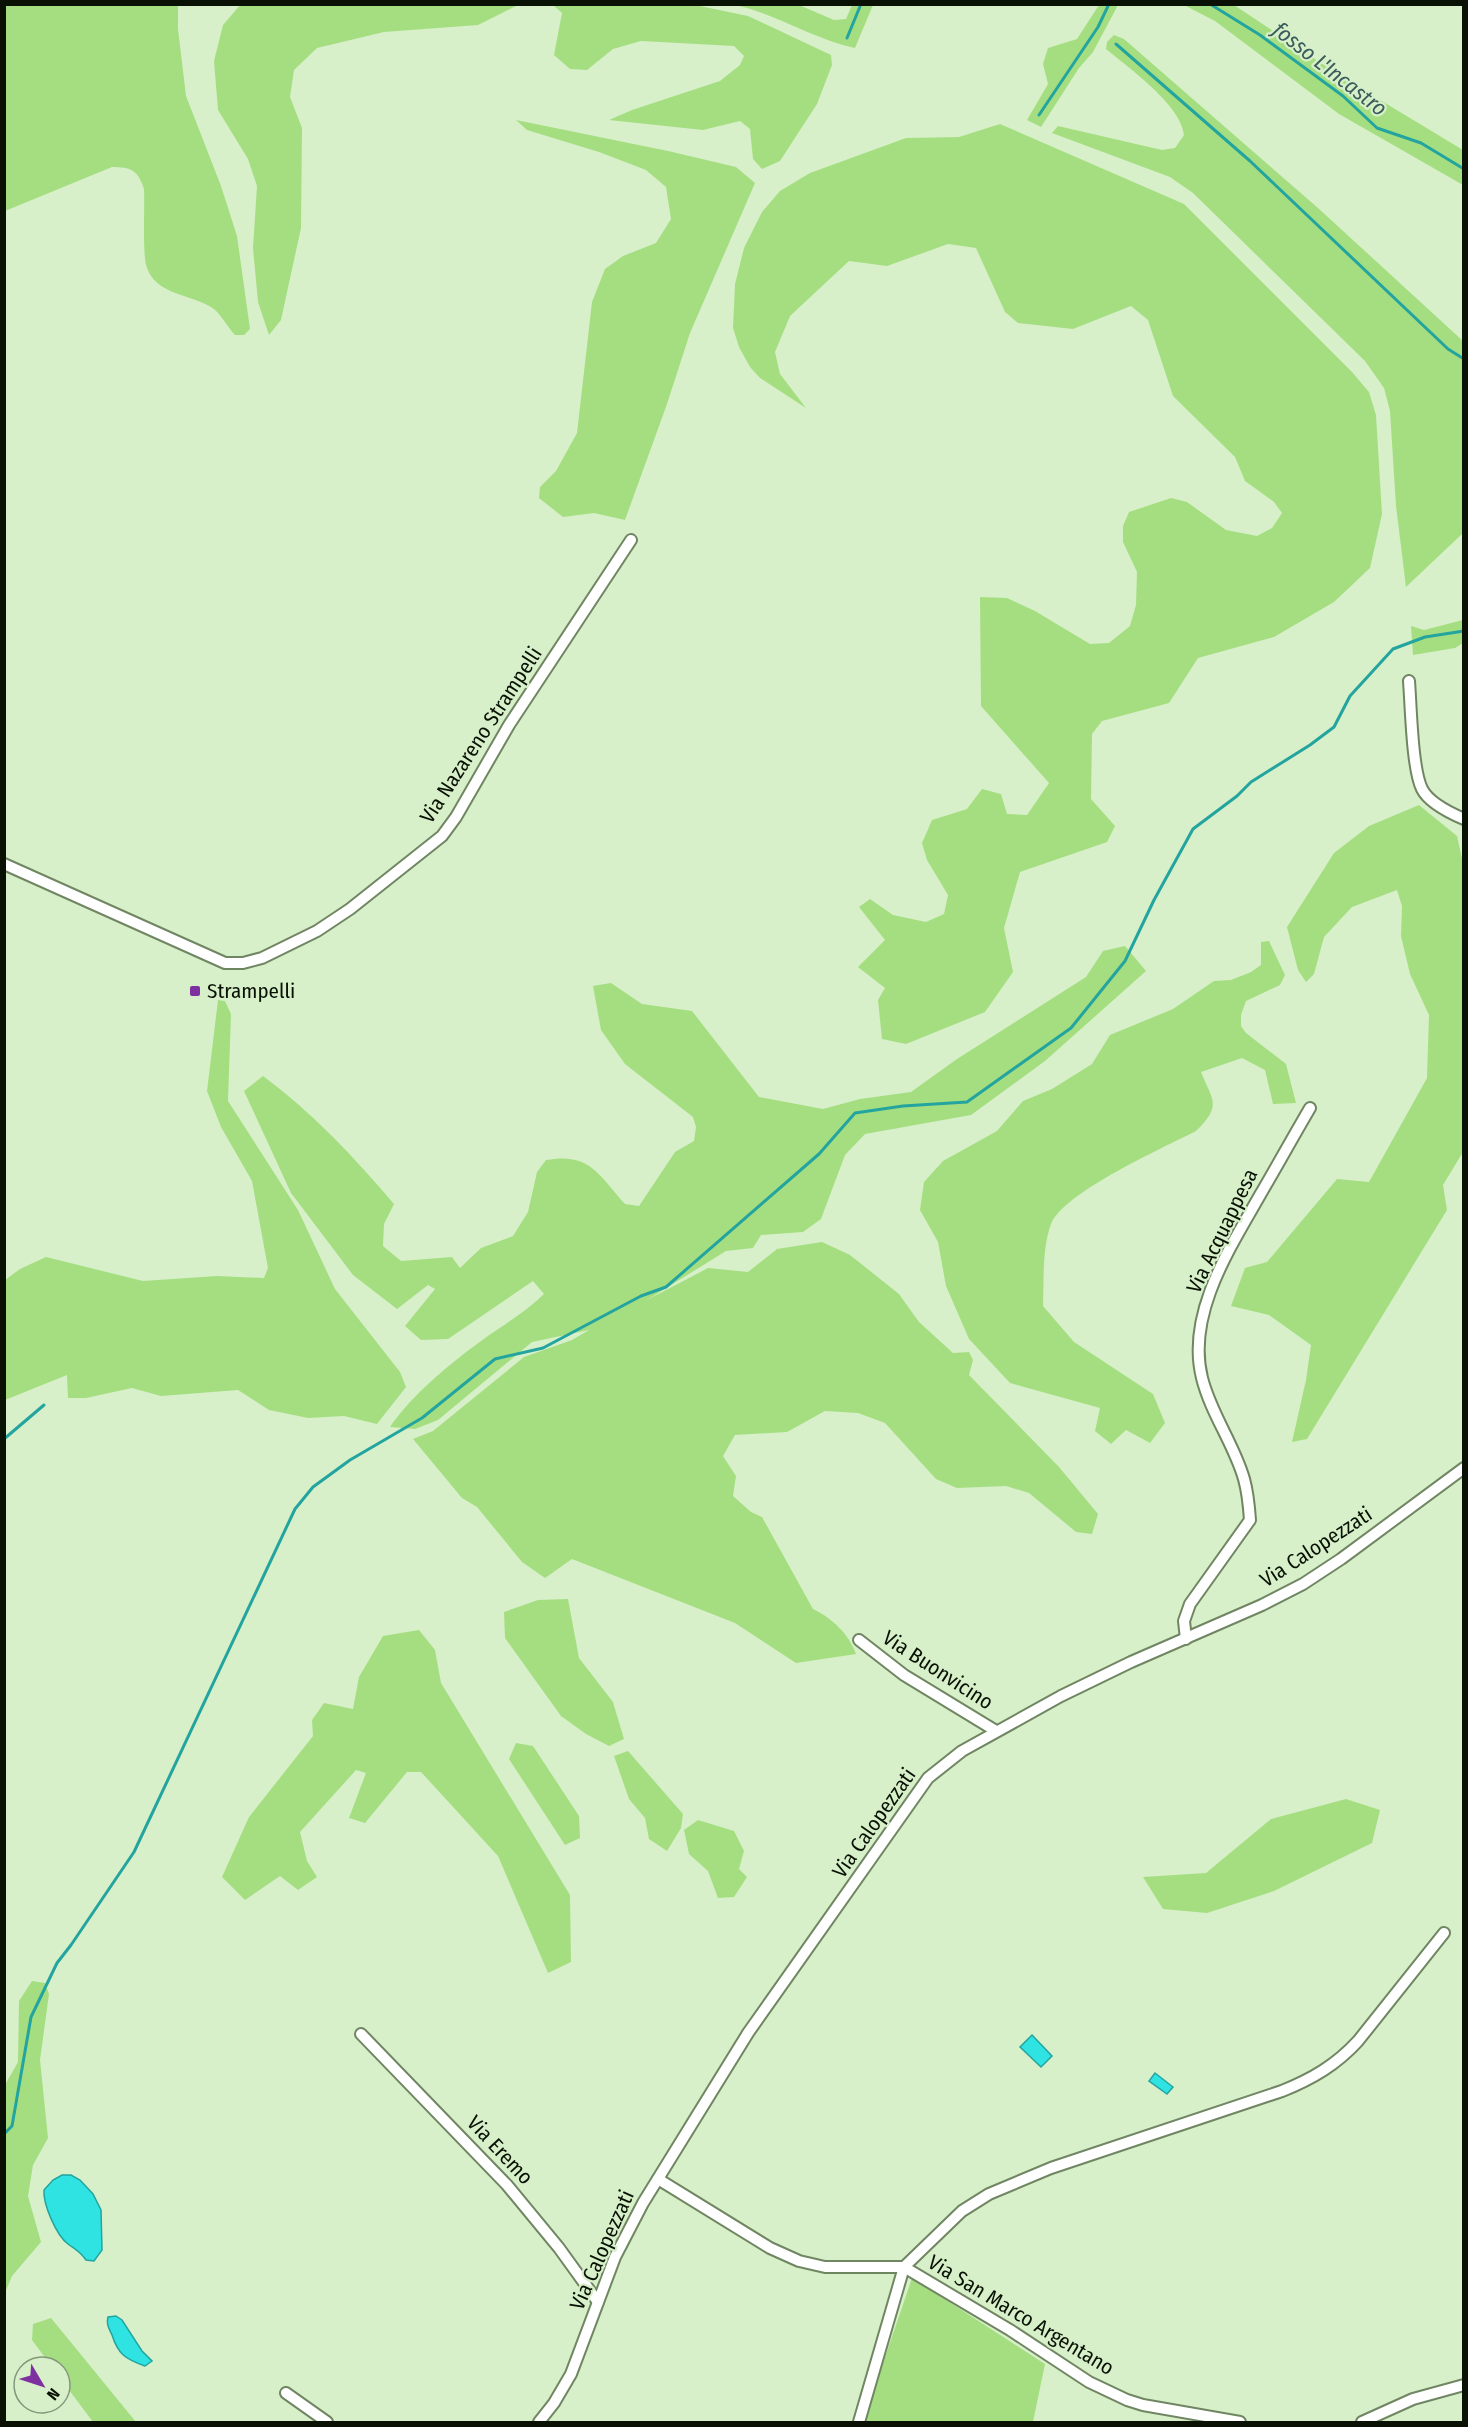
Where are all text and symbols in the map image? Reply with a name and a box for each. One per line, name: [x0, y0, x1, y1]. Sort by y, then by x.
water label: fosso L'Incastro: [1266, 15, 1392, 122]
street label: Via Nazareno Strampelli: [414, 642, 548, 828]
place label: Strampelli: [207, 978, 295, 1004]
marker: Strampelli: [188, 984, 202, 998]
street label: Via Acquappesa: [1181, 1165, 1263, 1297]
street label: Via Calopezzati: [1255, 1501, 1377, 1593]
street label: Via Buonvicino: [878, 1625, 998, 1715]
street label: Via Calopezzati: [827, 1763, 921, 1883]
street label: Via Eremo: [461, 2110, 539, 2190]
street label: Via Calopezzati: [564, 2186, 640, 2314]
street label: Via San Marco Argentano: [923, 2249, 1119, 2381]
north arrow: [12, 2355, 72, 2415]
text: N: [43, 2384, 64, 2404]

